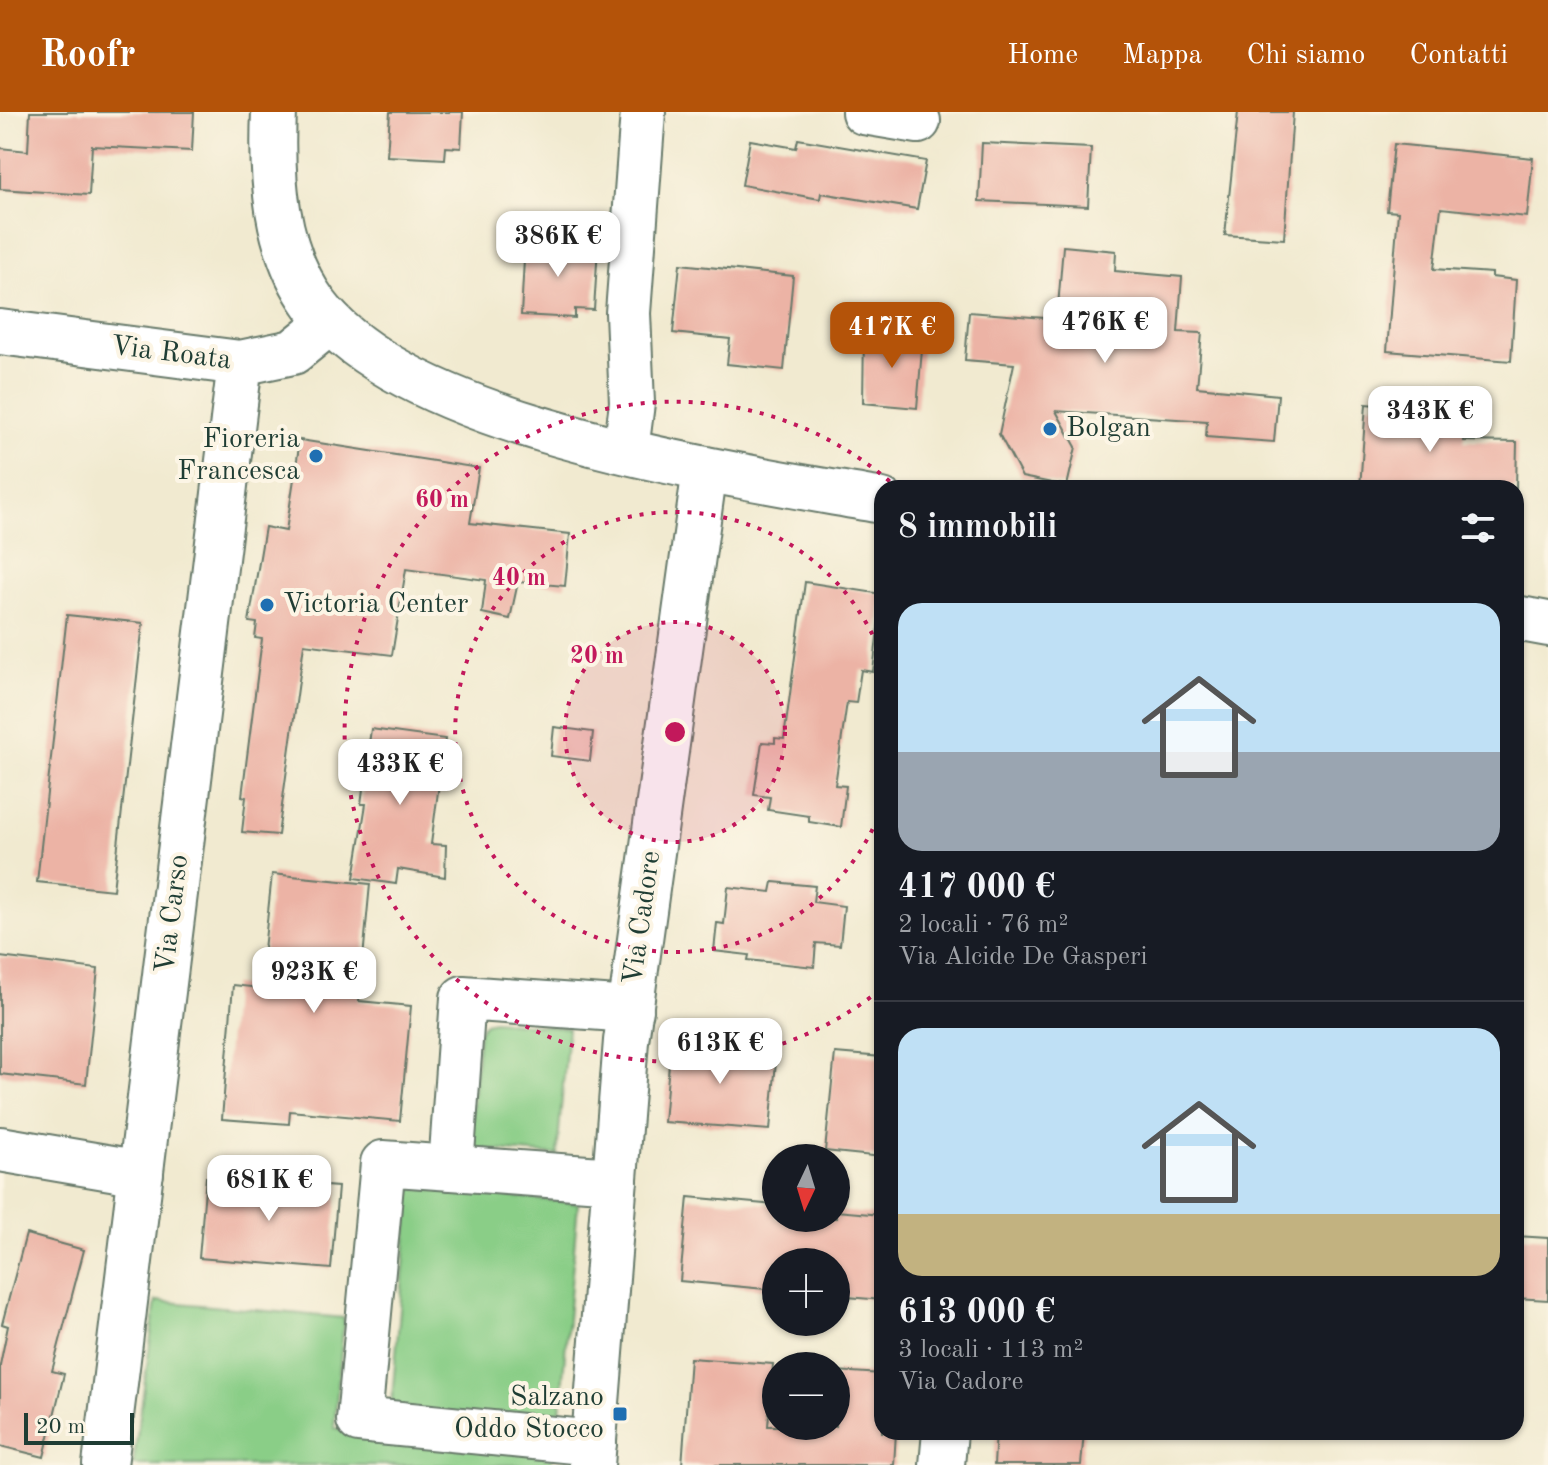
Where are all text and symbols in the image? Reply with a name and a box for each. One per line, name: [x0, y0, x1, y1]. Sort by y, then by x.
text: Roofr: [40, 37, 136, 75]
text: Home: [1007, 42, 1078, 70]
text: Mappa: [1122, 42, 1202, 70]
text: Chi siamo: [1246, 42, 1365, 70]
text: Contatti: [1409, 42, 1508, 70]
pin: 386K €: [493, 211, 623, 279]
text: 386K €: [514, 224, 602, 250]
pin: 476K €: [1040, 297, 1170, 365]
pin: 417K €: [827, 302, 957, 370]
text: 476K €: [1061, 310, 1149, 336]
text: 417K €: [848, 315, 936, 341]
street label: Via Roata: [109, 333, 233, 375]
pin: 343K €: [1365, 386, 1495, 454]
text: 343K €: [1386, 399, 1474, 425]
place label: Bolgan: [1066, 415, 1151, 443]
marker: Bolgan: [1041, 420, 1059, 438]
place label: Fioreria Francesca: [177, 426, 300, 486]
marker: Fioreria Francesca: [307, 447, 325, 465]
text: 60 m: [415, 489, 469, 513]
icon: filters: [1456, 506, 1500, 550]
text: 8 immobili: [898, 511, 1057, 545]
text: 40 m: [492, 567, 546, 591]
place label: Victoria Center: [283, 591, 468, 619]
marker: Victoria Center: [258, 596, 276, 614]
text: 20 m: [570, 645, 624, 669]
icon: home: [1127, 655, 1271, 799]
centre of rings: [661, 718, 689, 746]
pin: 433K €: [335, 739, 465, 807]
text: 433K €: [356, 752, 444, 778]
street label: Via Cadore: [620, 849, 666, 987]
street label: Via Carso: [152, 853, 194, 975]
text: 417 000 €: [898, 871, 1055, 905]
text: 2 locali · 76 m²: [898, 912, 1068, 938]
text: Via Alcide De Gasperi: [898, 944, 1148, 970]
pin: 923K €: [249, 947, 379, 1015]
text: 923K €: [270, 960, 358, 986]
pin: 613K €: [655, 1018, 785, 1086]
text: 613K €: [676, 1031, 764, 1057]
icon: home: [1127, 1080, 1271, 1224]
north arrow: [762, 1144, 850, 1232]
map controls: [762, 1144, 850, 1440]
pin: 681K €: [204, 1155, 334, 1223]
text: 681K €: [225, 1168, 313, 1194]
button: +: [762, 1248, 850, 1336]
text: 613 000 €: [898, 1296, 1055, 1330]
text: 3 locali · 113 m²: [898, 1337, 1083, 1363]
button: −: [762, 1352, 850, 1440]
text: Via Cadore: [898, 1369, 1023, 1395]
place label: Salzano Oddo Stocco: [454, 1384, 604, 1444]
marker: Salzano Oddo Stocco: [611, 1405, 629, 1423]
scale bar: [24, 1409, 134, 1445]
text: 20 m: [36, 1416, 85, 1438]

